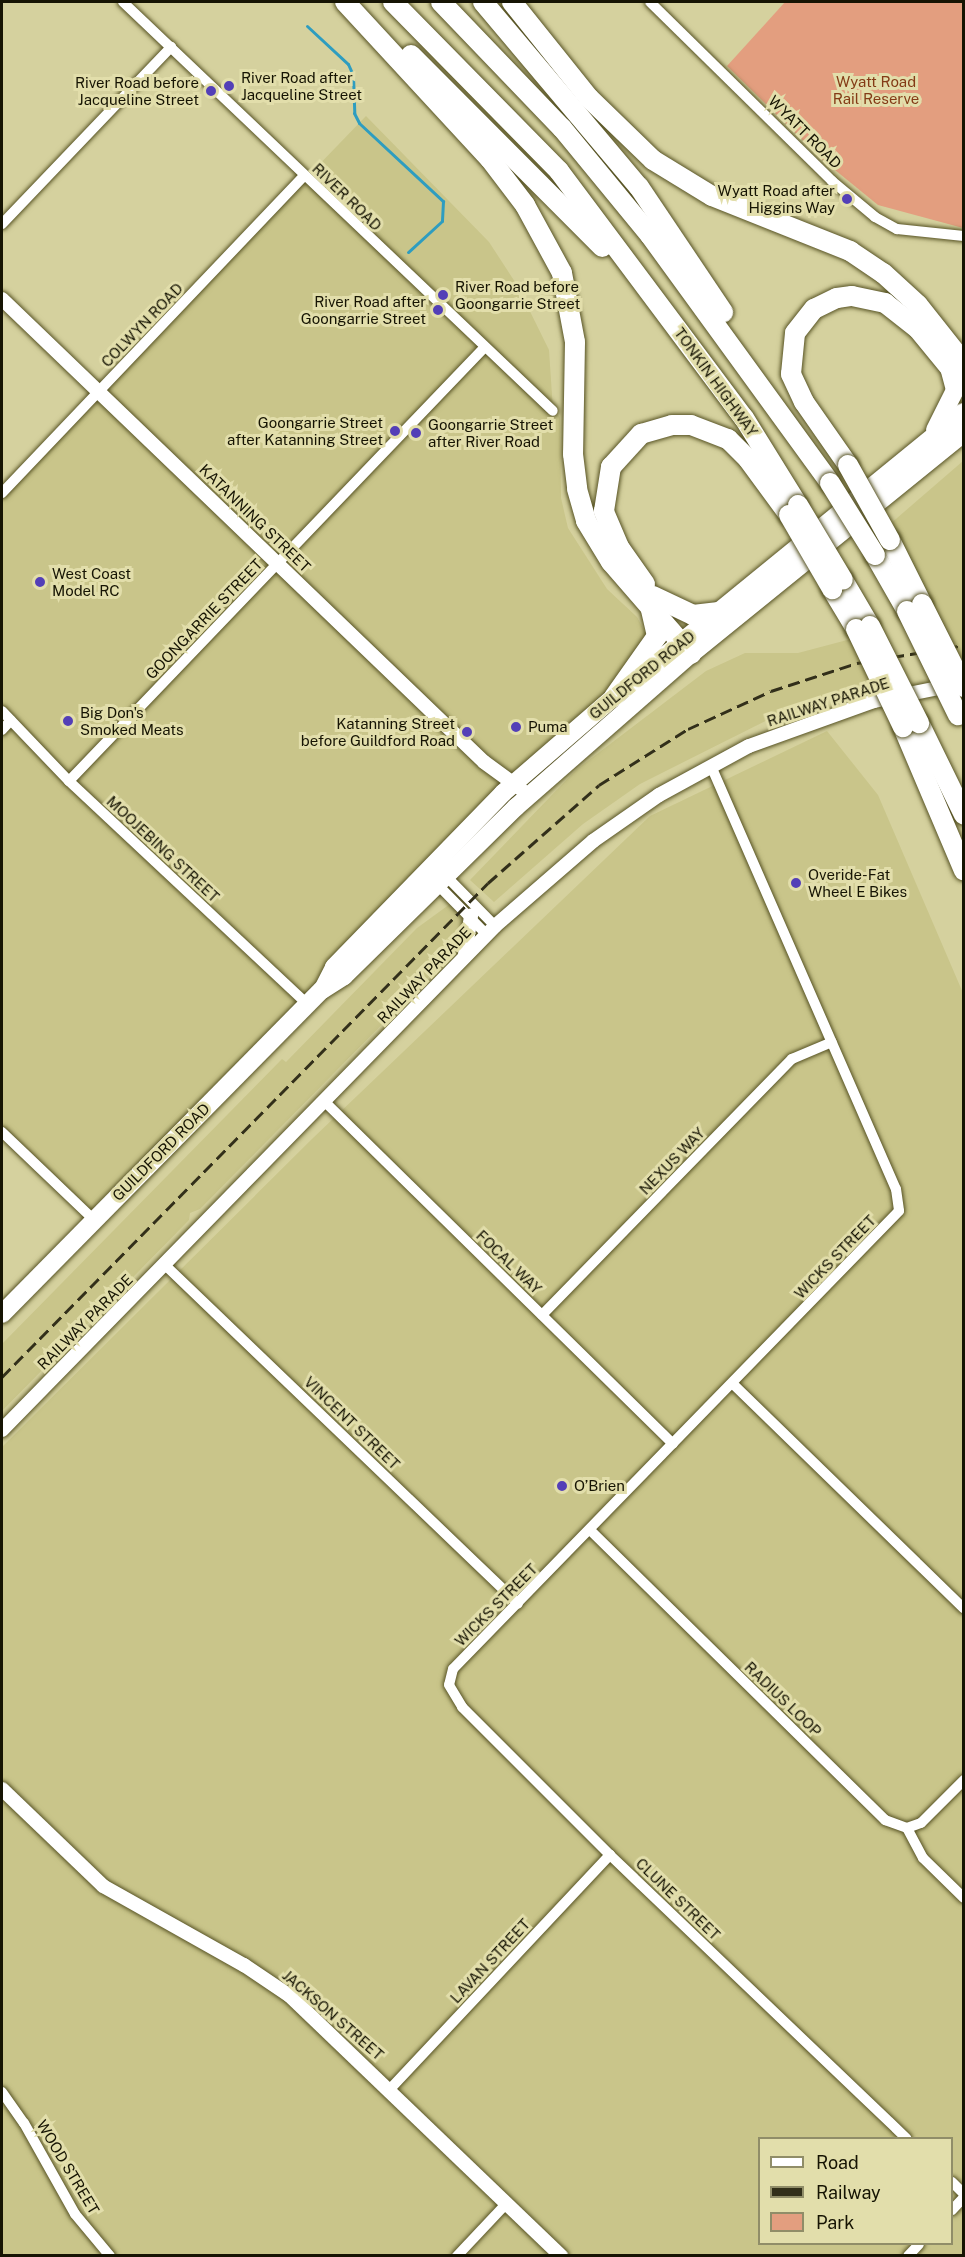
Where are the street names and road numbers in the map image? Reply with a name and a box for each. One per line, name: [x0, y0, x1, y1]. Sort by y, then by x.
street label: WYATT ROAD: [765, 92, 845, 172]
street label: RIVER ROAD: [309, 160, 385, 234]
street label: COLWYN ROAD: [97, 279, 187, 371]
street label: TONKIN HIGHWAY: [671, 324, 761, 440]
street label: KATANNING STREET: [196, 460, 314, 576]
street label: GOONGARRIE STREET: [142, 555, 266, 683]
street label: GUILDFORD ROAD: [586, 627, 698, 723]
street label: RAILWAY PARADE: [765, 674, 891, 730]
street label: MOOJEBING STREET: [103, 792, 223, 906]
street label: RAILWAY PARADE: [373, 923, 475, 1027]
street label: GUILDFORD ROAD: [109, 1100, 213, 1204]
street label: NEXUS WAY: [635, 1124, 709, 1198]
street label: WICKS STREET: [791, 1212, 879, 1302]
street label: FOCAL WAY: [472, 1226, 546, 1298]
street label: RAILWAY PARADE: [34, 1271, 136, 1373]
street label: VINCENT STREET: [300, 1373, 404, 1473]
street label: WICKS STREET: [451, 1560, 541, 1650]
street label: RADIUS LOOP: [741, 1658, 825, 1740]
street label: CLUNE STREET: [632, 1854, 724, 1944]
street label: LAVAN STREET: [446, 1915, 534, 2007]
street label: JACKSON STREET: [279, 1966, 387, 2064]
street label: WOOD STREET: [33, 2117, 103, 2217]

